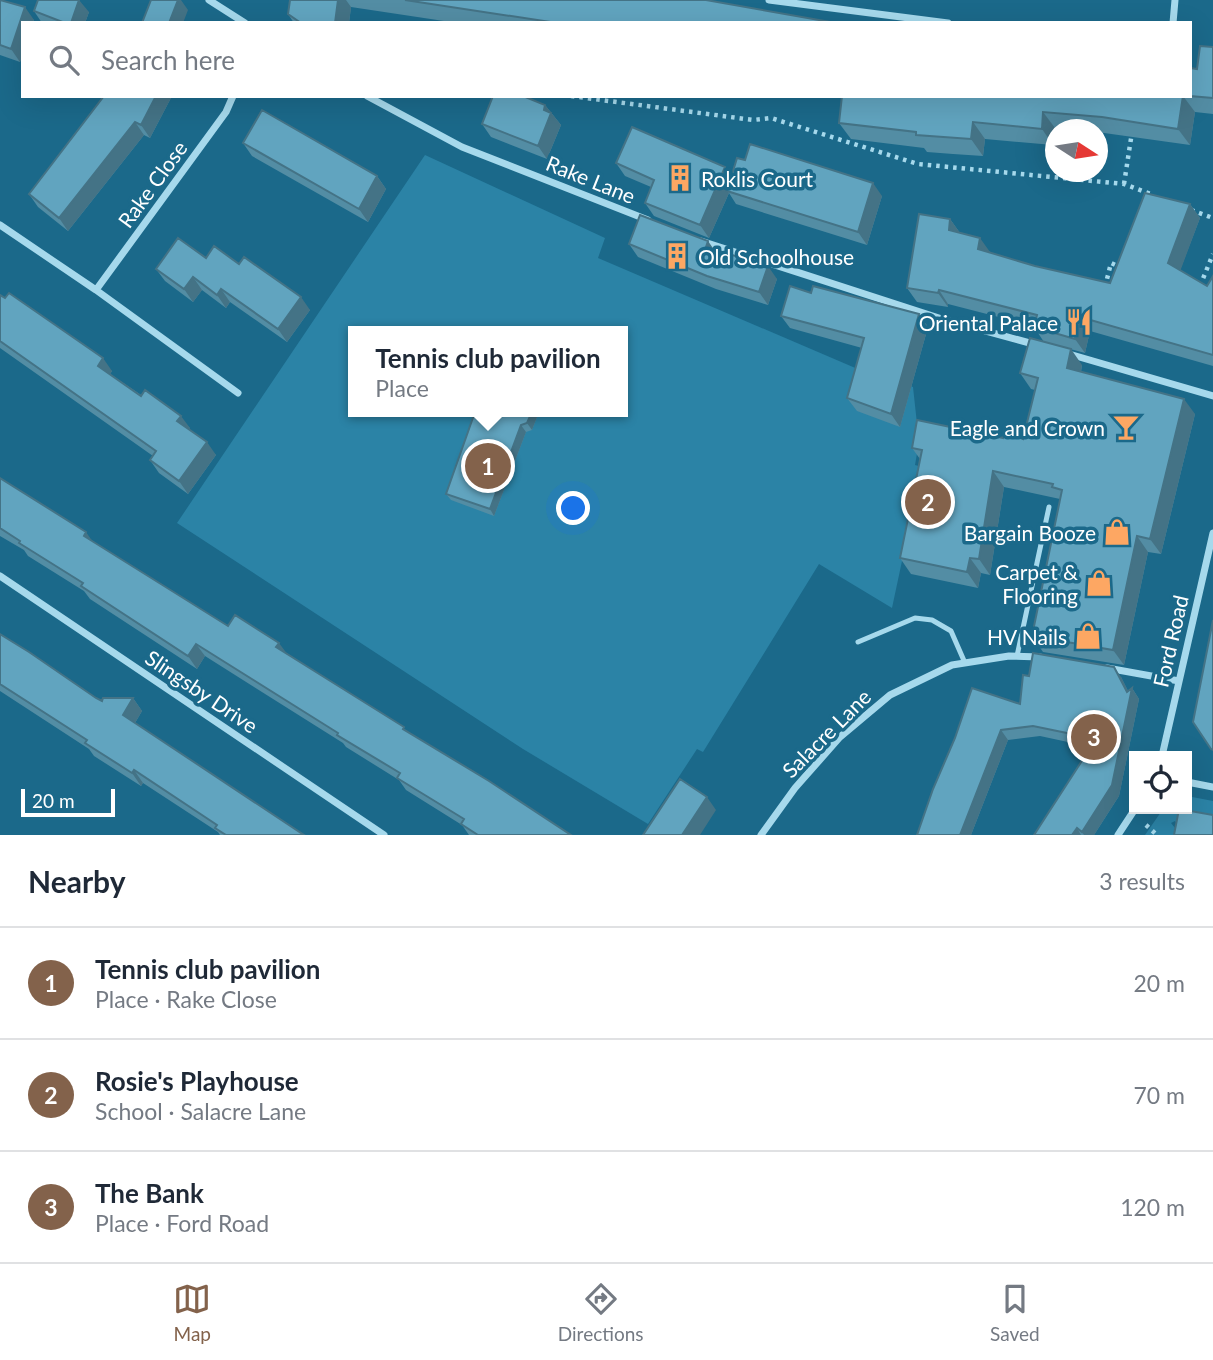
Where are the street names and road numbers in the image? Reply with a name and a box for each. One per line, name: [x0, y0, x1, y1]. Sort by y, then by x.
street label: Rake Close: [112, 136, 192, 232]
street label: Rake Lane: [543, 150, 639, 208]
street label: Ford Road: [1147, 592, 1193, 690]
street label: Slingsby Drive: [141, 644, 263, 738]
street label: Salacre Lane: [777, 684, 875, 782]

